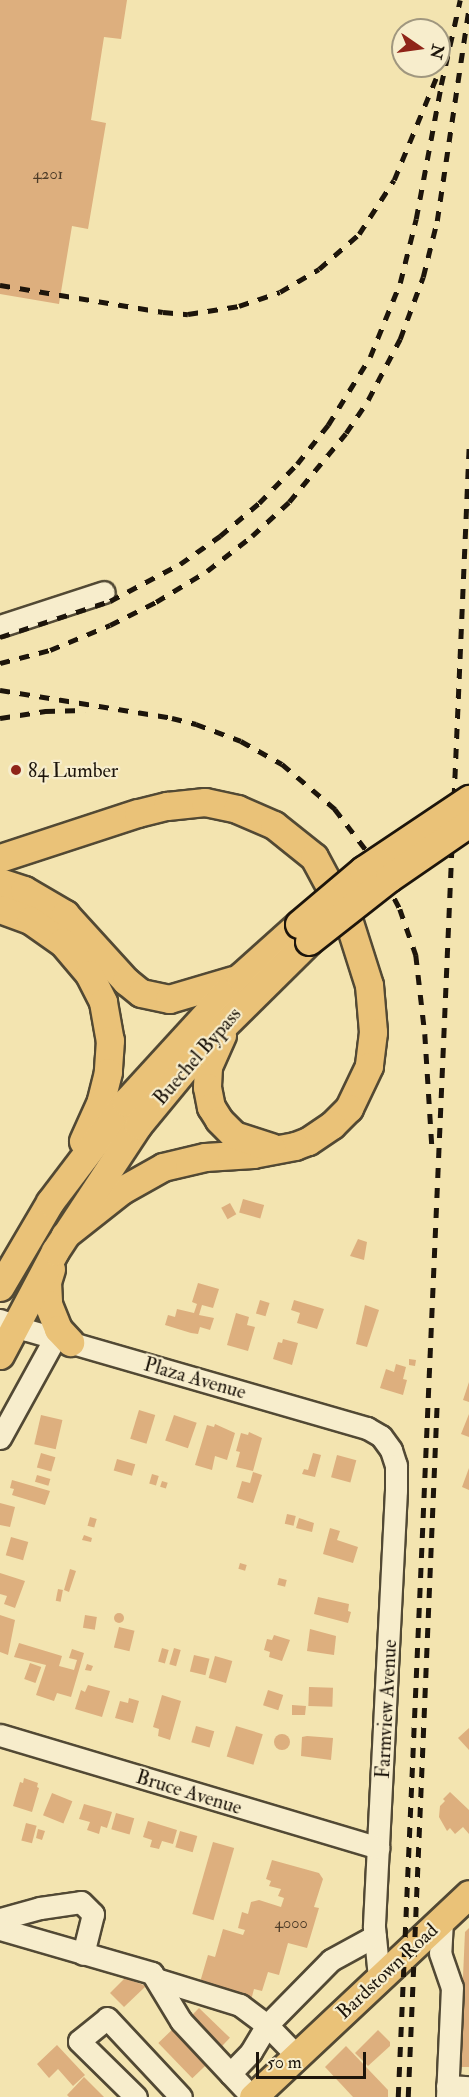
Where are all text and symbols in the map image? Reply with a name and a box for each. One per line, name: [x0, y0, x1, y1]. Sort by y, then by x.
north arrow: [391, 18, 451, 78]
text: N: [425, 42, 448, 61]
house number: 4201: [33, 164, 63, 184]
place label: 84 Lumber: [28, 758, 118, 782]
marker: 84 Lumber: [9, 763, 23, 777]
street label: Buechel Bypass: [148, 1002, 246, 1110]
street label: Plaza Avenue: [141, 1352, 249, 1404]
street label: Farmview Avenue: [370, 1639, 402, 1779]
street label: Bruce Avenue: [133, 1765, 245, 1819]
house number: 4000: [274, 1913, 308, 1933]
street label: Bardstown Road: [331, 1918, 443, 2024]
scale bar: [259, 2040, 368, 2078]
text: 50 m: [267, 2051, 302, 2074]

